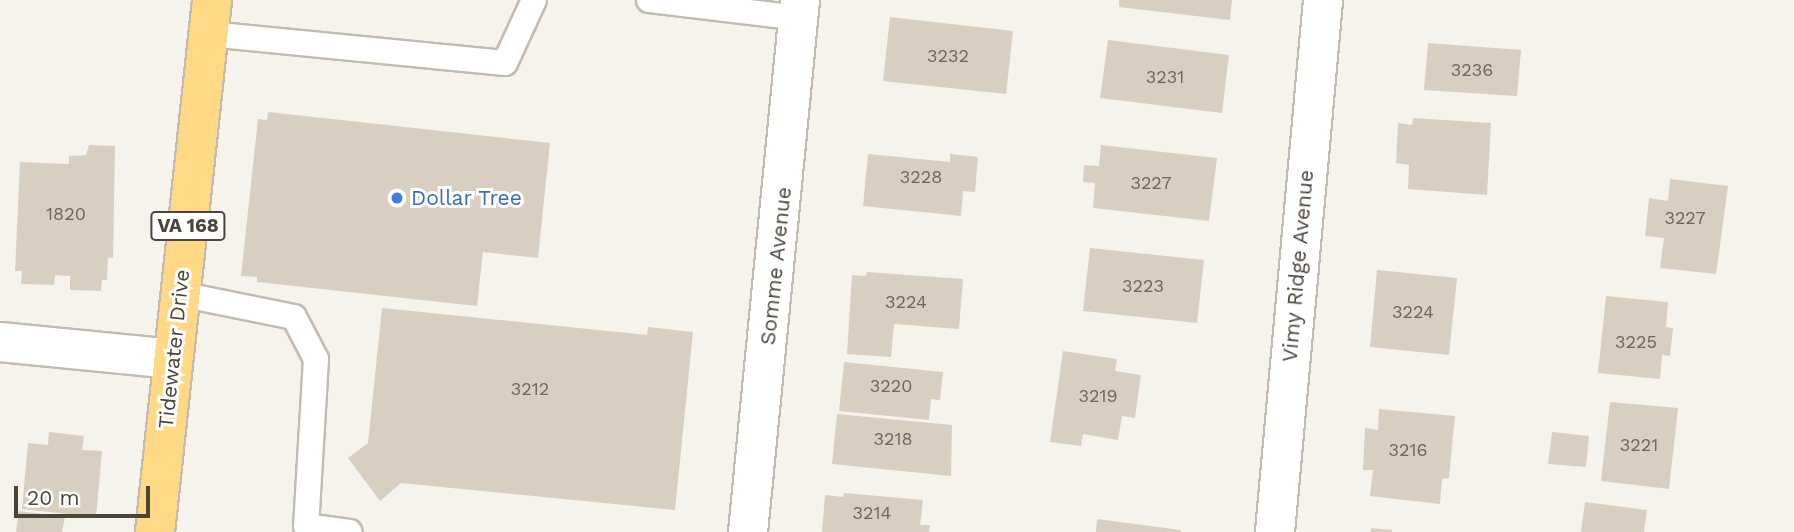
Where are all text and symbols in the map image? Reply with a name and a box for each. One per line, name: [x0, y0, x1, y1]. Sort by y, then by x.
house number: 3232: [927, 45, 969, 67]
house number: 3236: [1451, 59, 1493, 81]
house number: 3231: [1146, 66, 1184, 88]
house number: 3228: [900, 166, 942, 188]
street label: Vimy Ridge Avenue: [1277, 168, 1319, 364]
house number: 3227: [1130, 172, 1172, 194]
place label: Dollar Tree: [411, 185, 523, 211]
street label: Somme Avenue: [755, 185, 797, 347]
marker: Dollar Tree: [389, 190, 405, 206]
house number: 1820: [46, 203, 86, 225]
house number: 3227: [1664, 207, 1706, 229]
road number: VA 168: [150, 210, 227, 242]
street label: Tidewater Drive: [153, 268, 195, 430]
house number: 3223: [1122, 275, 1164, 297]
house number: 3224: [885, 291, 927, 313]
house number: 3224: [1392, 301, 1434, 323]
house number: 3225: [1615, 331, 1657, 353]
house number: 3220: [870, 375, 912, 397]
house number: 3212: [511, 378, 549, 400]
house number: 3219: [1078, 385, 1118, 407]
house number: 3218: [873, 428, 913, 450]
house number: 3221: [1620, 434, 1658, 456]
house number: 3216: [1389, 439, 1427, 461]
scale bar: [18, 472, 154, 516]
text: 20 m: [27, 485, 79, 510]
house number: 3214: [852, 502, 892, 524]

